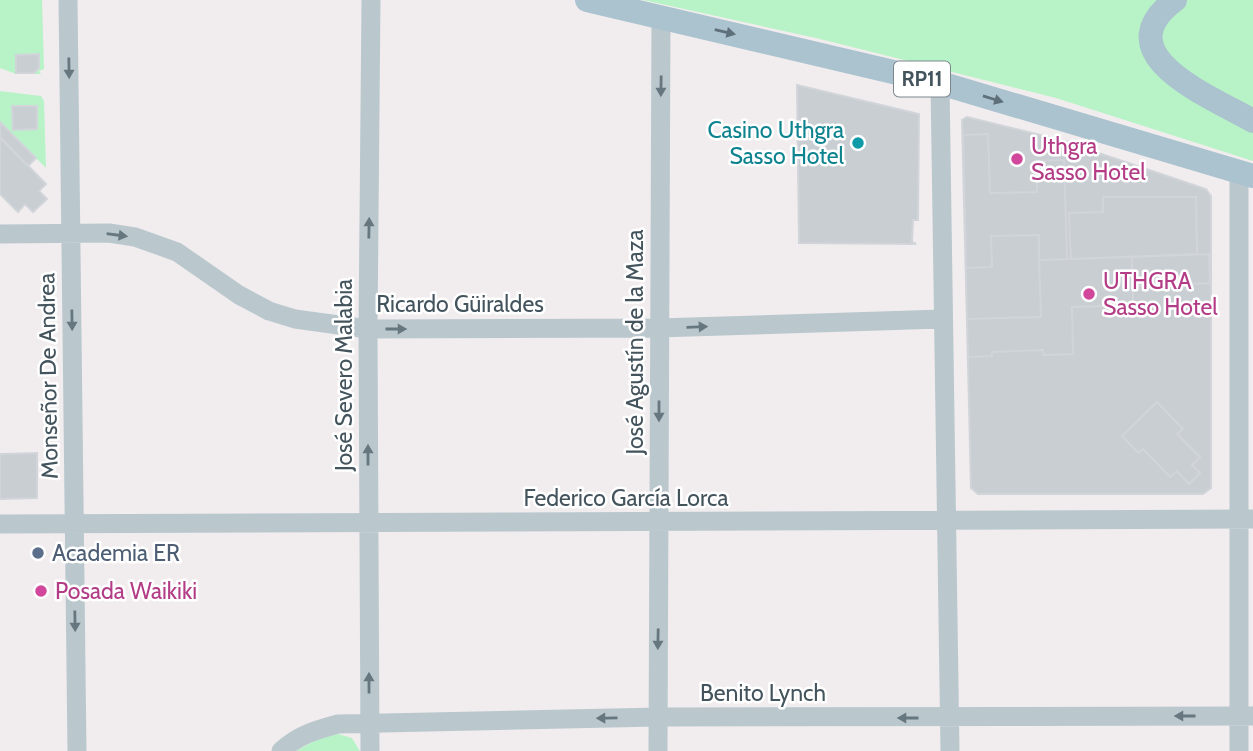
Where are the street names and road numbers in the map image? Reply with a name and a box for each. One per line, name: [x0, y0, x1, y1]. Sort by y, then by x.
road number: RP11: [894, 62, 950, 96]
street label: José Agustín de la Maza: [621, 229, 649, 456]
street label: Monseñor De Andrea: [32, 273, 64, 479]
street label: José Severo Malabia: [330, 279, 358, 472]
street label: Ricardo Güiraldes: [376, 290, 544, 318]
street label: Federico García Lorca: [524, 484, 728, 512]
street label: Benito Lynch: [700, 679, 826, 707]

